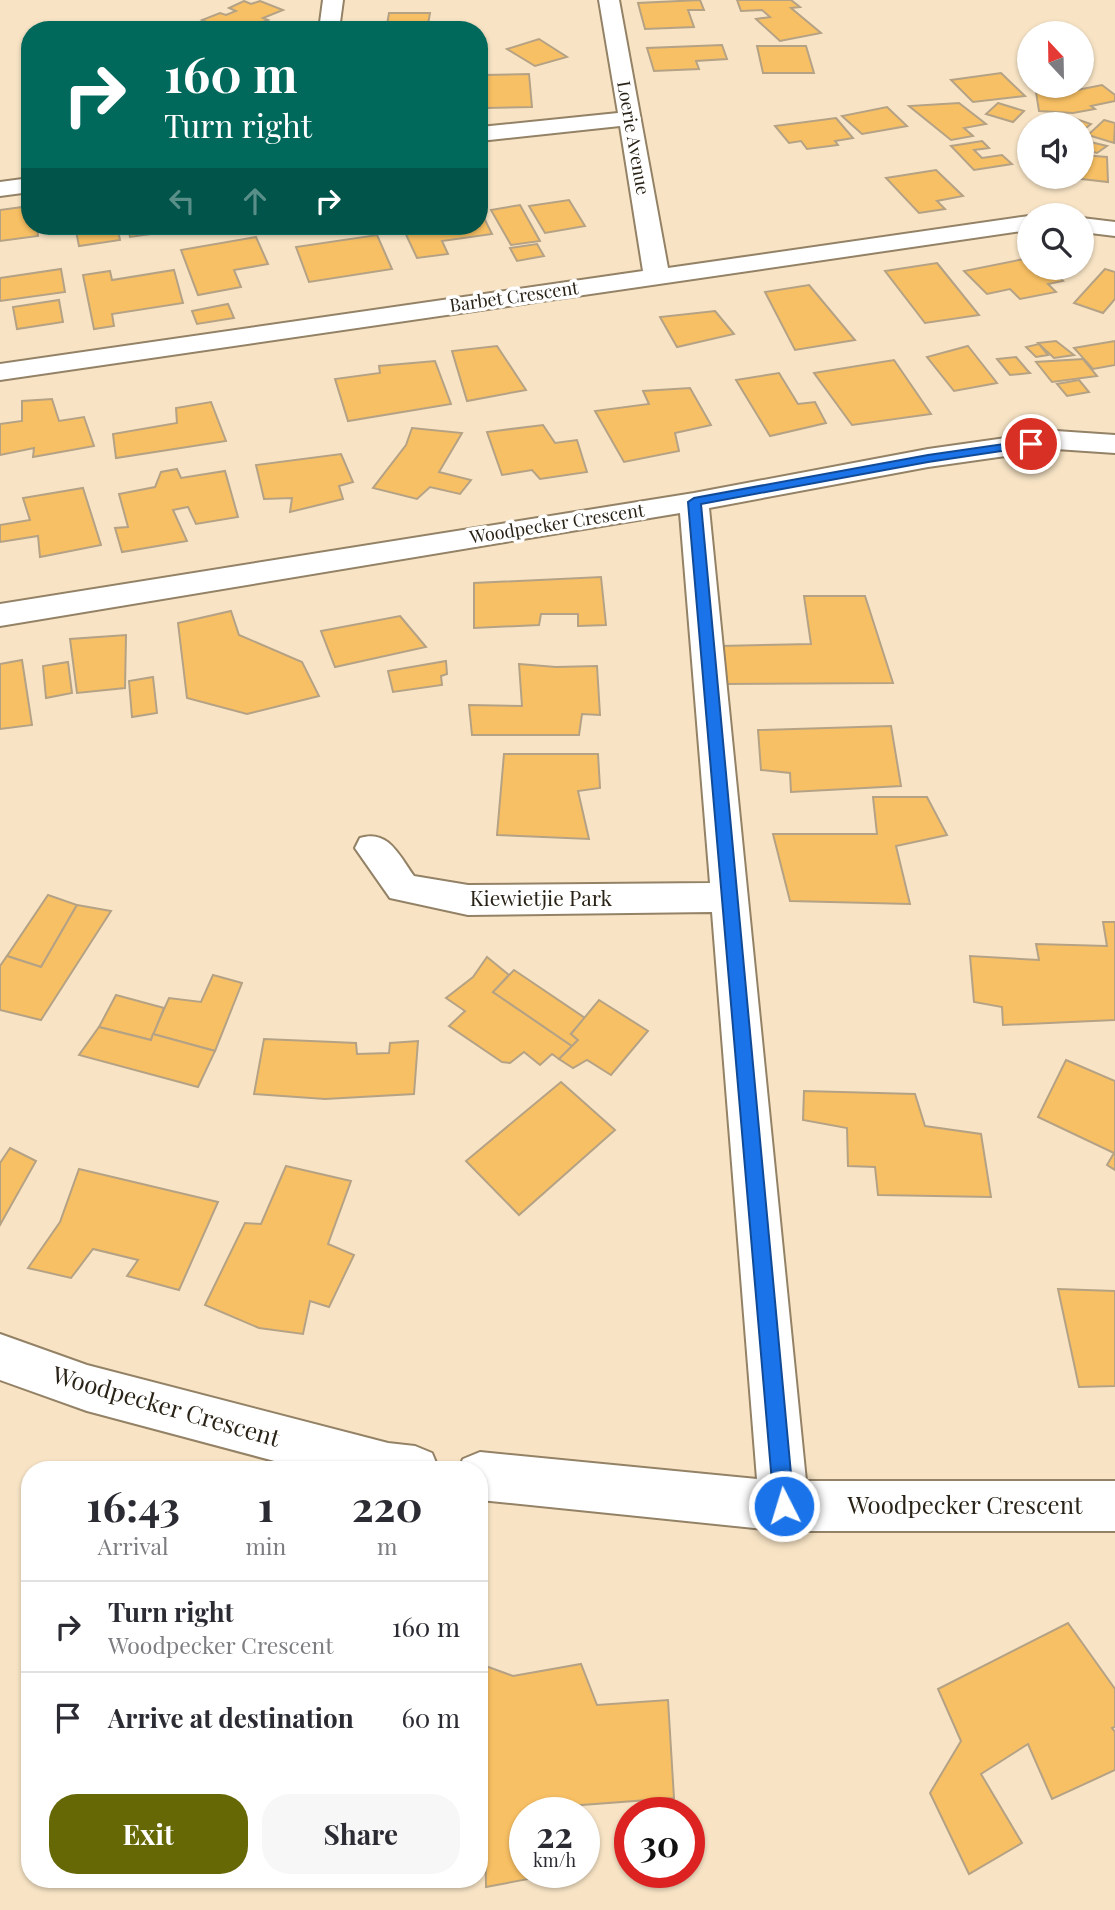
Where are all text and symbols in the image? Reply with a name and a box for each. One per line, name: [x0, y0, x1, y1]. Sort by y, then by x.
north arrow: [1017, 21, 1094, 98]
map controls: [1017, 21, 1094, 280]
text: 160 m: [164, 40, 298, 105]
icon: right: [49, 49, 140, 140]
street label: Loerie Avenue: [612, 79, 656, 197]
text: Turn right: [164, 103, 312, 146]
button: sound: [1017, 112, 1094, 189]
icon: left: [163, 182, 201, 220]
icon: ahead: [236, 182, 274, 220]
icon: right: [309, 182, 347, 220]
button: search: [1017, 203, 1094, 280]
street label: Barbet Crescent: [448, 275, 580, 317]
pin: [1001, 414, 1061, 474]
icon: arrive: [1012, 425, 1050, 463]
street label: Woodpecker Crescent: [467, 497, 646, 549]
street label: Kiewietjie Park: [470, 883, 613, 911]
street label: Woodpecker Crescent: [48, 1357, 284, 1453]
position arrow: [747, 1469, 821, 1543]
text: 16:43: [86, 1477, 180, 1533]
text: 1: [258, 1477, 274, 1533]
text: 220: [352, 1477, 423, 1533]
street label: Woodpecker Crescent: [846, 1488, 1083, 1520]
text: Arrival: [98, 1530, 169, 1561]
text: min: [245, 1530, 286, 1561]
text: m: [377, 1530, 397, 1561]
text: Turn right: [108, 1594, 234, 1629]
icon: right: [49, 1608, 87, 1646]
text: 160 m: [392, 1609, 460, 1644]
text: Woodpecker Crescent: [108, 1629, 333, 1660]
icon: arrive: [49, 1699, 87, 1737]
text: Arrive at destination: [108, 1700, 354, 1735]
text: 60 m: [401, 1700, 460, 1735]
button: Exit: [49, 1794, 248, 1874]
button: Share: [262, 1794, 460, 1874]
speed limit sign: 30: [614, 1797, 705, 1888]
text: 22: [536, 1810, 573, 1857]
text: km/h: [533, 1848, 576, 1872]

